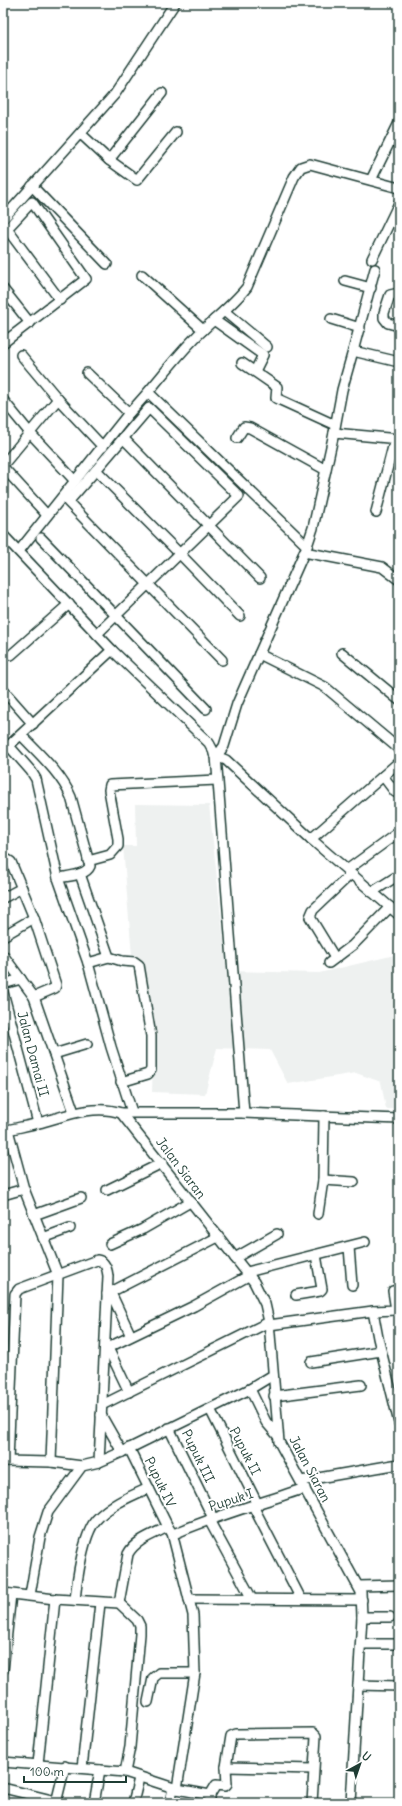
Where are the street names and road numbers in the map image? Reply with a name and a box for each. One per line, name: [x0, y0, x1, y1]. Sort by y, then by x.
street label: Jalan Damai II: [13, 1009, 53, 1099]
street label: Jalan Siaran: [152, 1134, 210, 1202]
street label: Pupuk II: [226, 1424, 264, 1478]
street label: Pupuk III: [178, 1427, 218, 1486]
street label: Jalan Siaran: [285, 1433, 335, 1505]
street label: Pupuk IV: [141, 1454, 179, 1510]
street label: Pupuk I: [207, 1485, 256, 1515]

